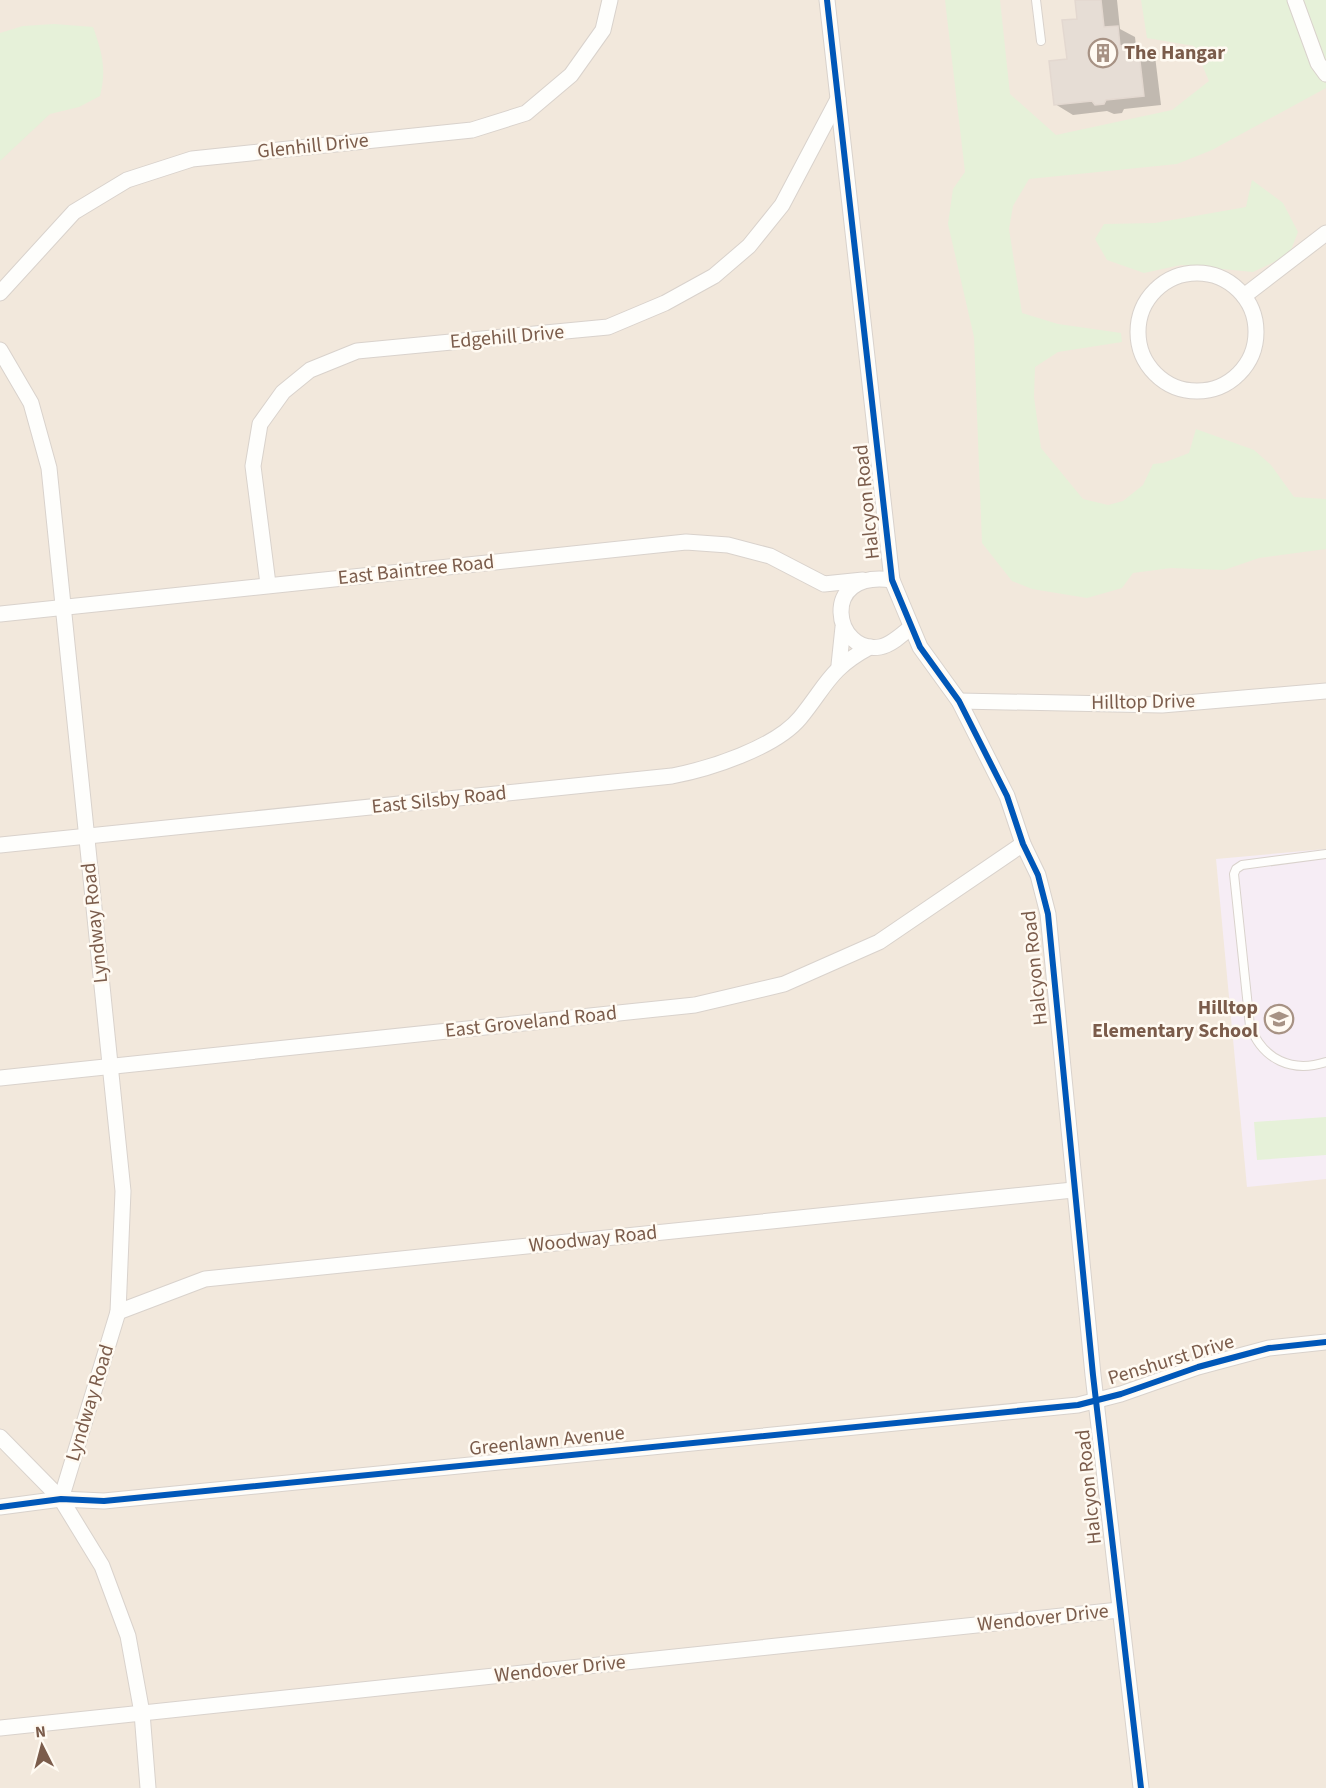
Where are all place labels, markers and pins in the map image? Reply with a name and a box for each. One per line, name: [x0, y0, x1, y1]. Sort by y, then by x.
building icon: The Hangar: [1087, 37, 1119, 69]
place label: The Hangar: [1124, 39, 1225, 67]
place label: Hilltop Elementary School: [1092, 994, 1258, 1045]
school or university icon: Hilltop Elementary School: [1263, 1003, 1295, 1035]

